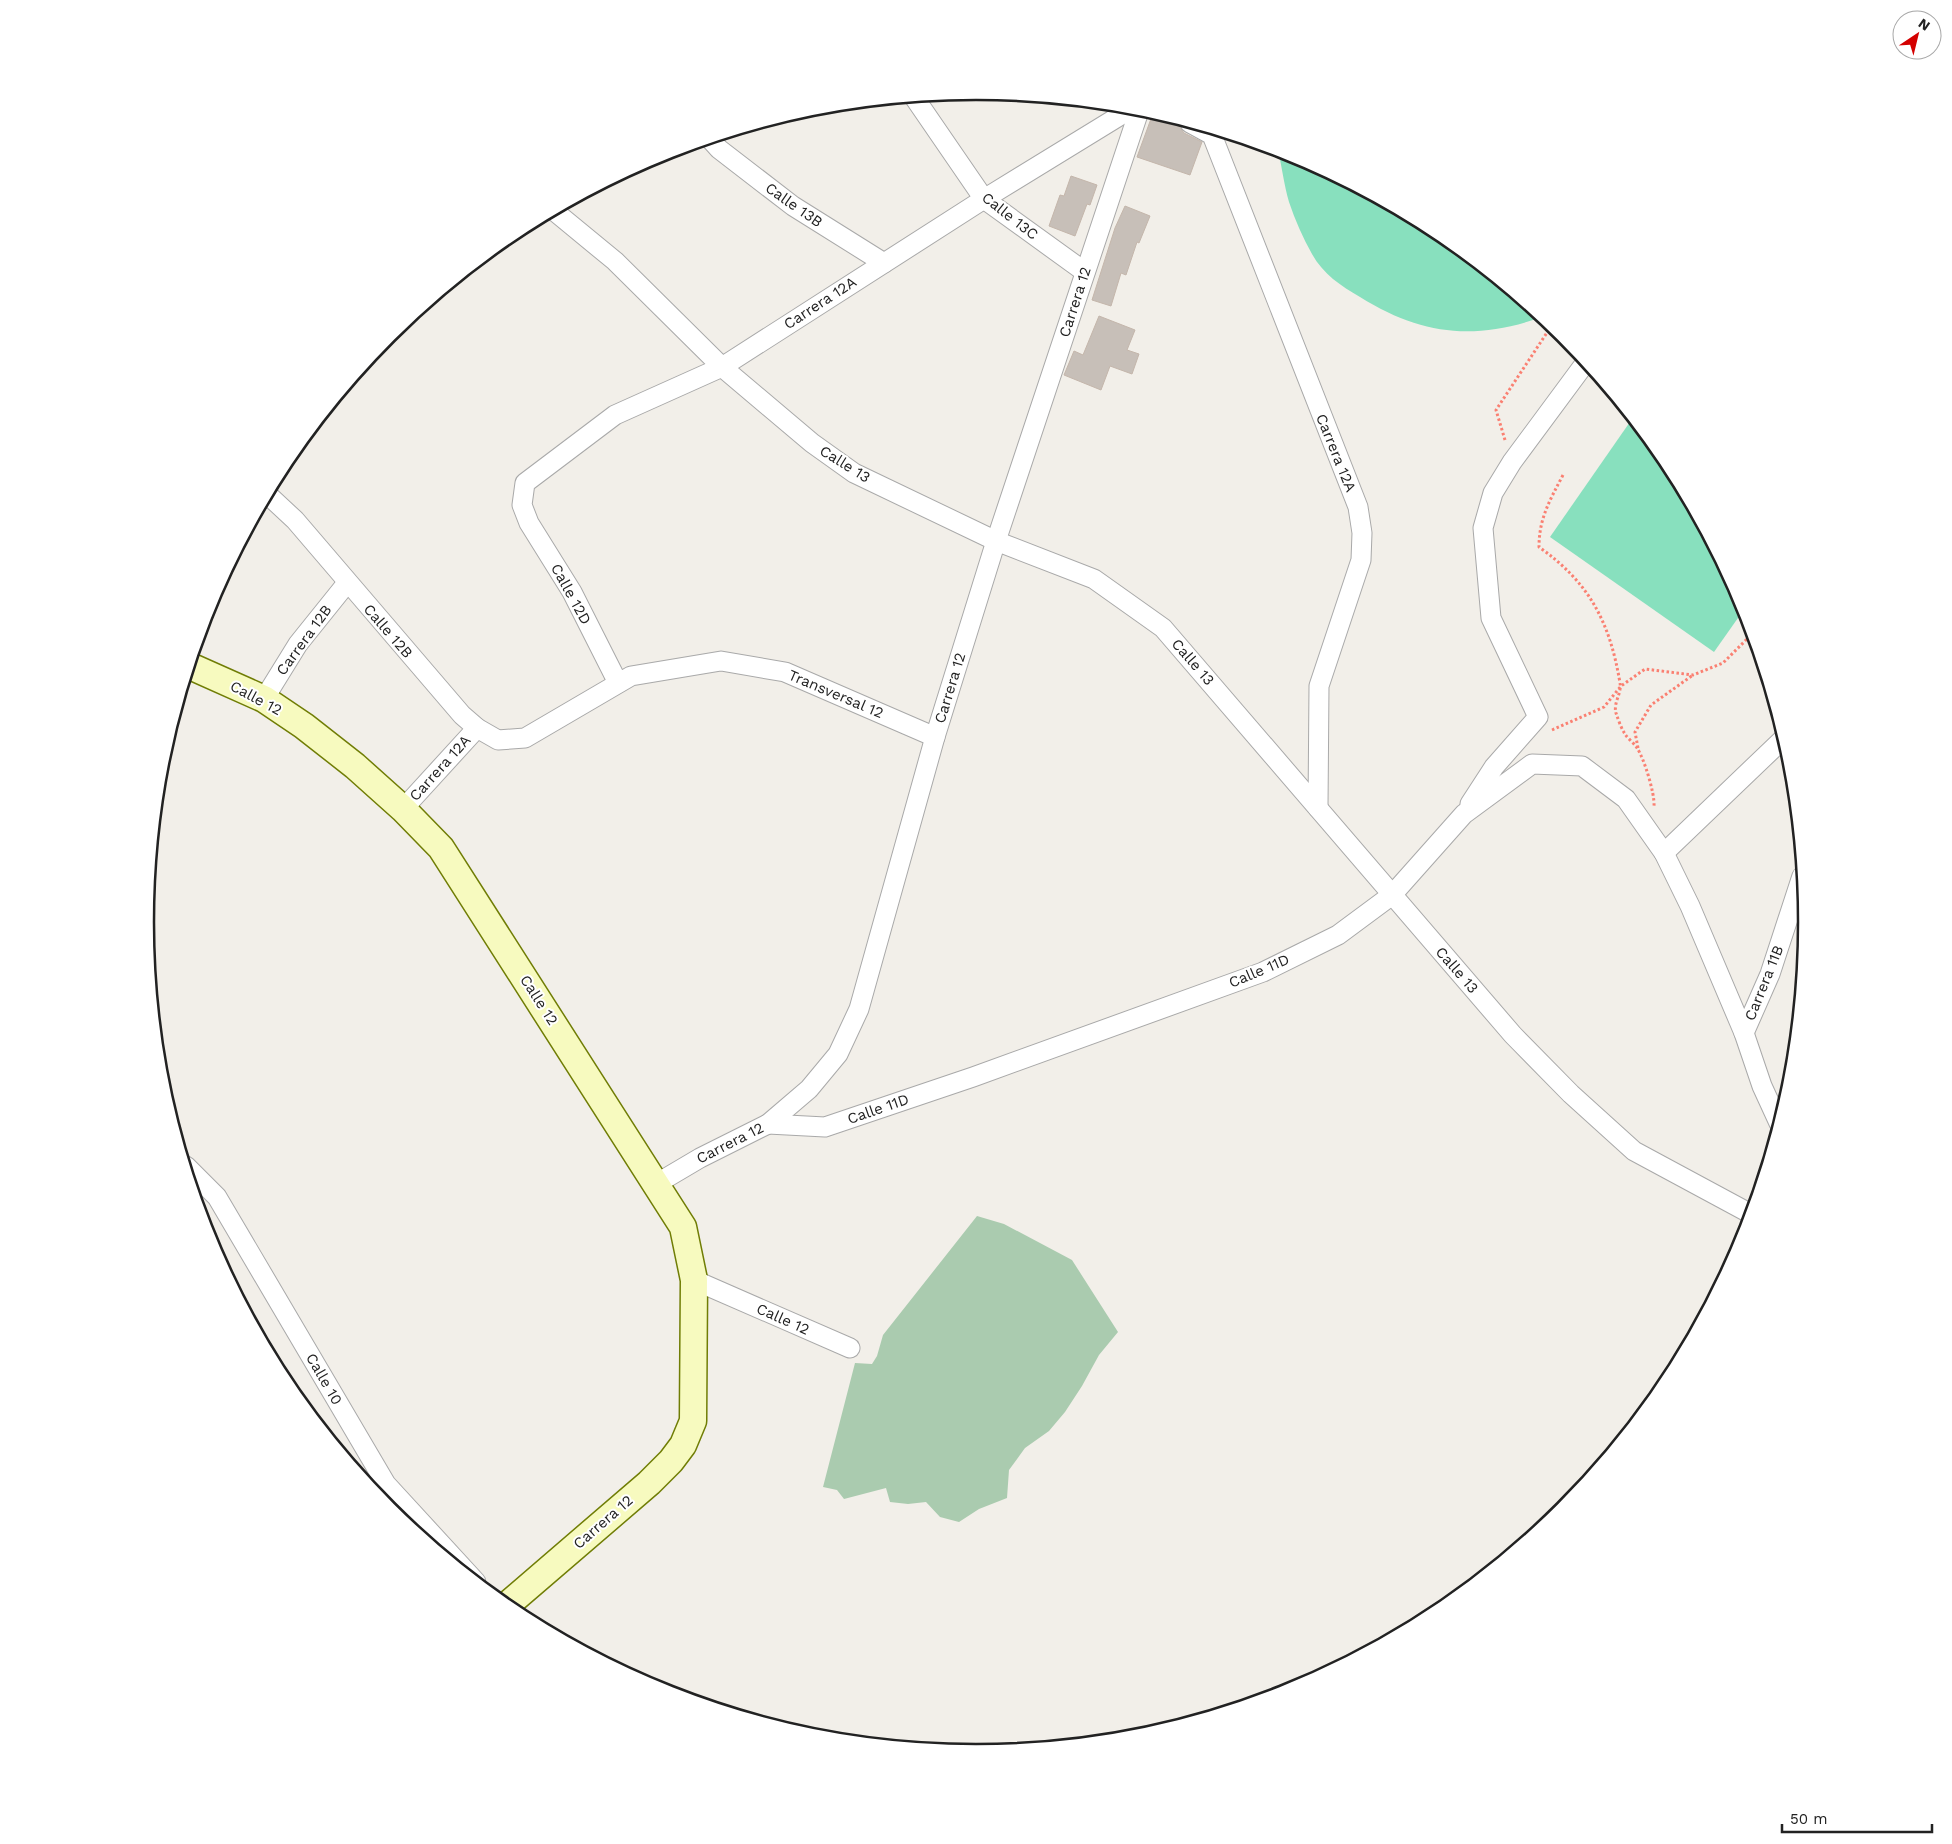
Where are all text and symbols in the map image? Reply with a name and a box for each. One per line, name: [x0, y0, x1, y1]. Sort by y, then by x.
north arrow: [1892, 10, 1942, 60]
text: N: [1916, 15, 1933, 34]
street label: Calle 13B: [762, 179, 826, 231]
street label: Calle 13C: [978, 188, 1042, 244]
street label: Carrera 12: [1055, 265, 1095, 339]
street label: Carrera 12A: [780, 273, 860, 333]
street label: Carrera 12A: [1312, 411, 1360, 495]
street label: Calle 13: [816, 442, 874, 486]
street label: Calle 12D: [547, 560, 595, 628]
street label: Calle 12B: [360, 600, 416, 662]
street label: Carrera 12B: [272, 601, 336, 679]
street label: Calle 13: [1168, 635, 1218, 689]
street label: Carrera 12: [931, 651, 969, 725]
street label: Transversal 12: [786, 666, 886, 722]
street label: Calle 12: [227, 677, 285, 719]
street label: Carrera 12A: [406, 731, 474, 805]
street label: Calle 13: [1432, 943, 1482, 997]
street label: Carrera 11B: [1741, 943, 1787, 1023]
street label: Calle 11D: [1226, 950, 1292, 992]
street label: Calle 12: [516, 972, 562, 1028]
street label: Calle 11D: [845, 1090, 911, 1128]
street label: Carrera 12: [693, 1118, 767, 1168]
street label: Calle 12: [754, 1299, 812, 1339]
street label: Calle 10: [302, 1350, 346, 1408]
street label: Carrera 12: [570, 1491, 636, 1553]
scale bar: [1782, 1802, 1932, 1834]
text: 50 m: [1790, 1810, 1827, 1828]

